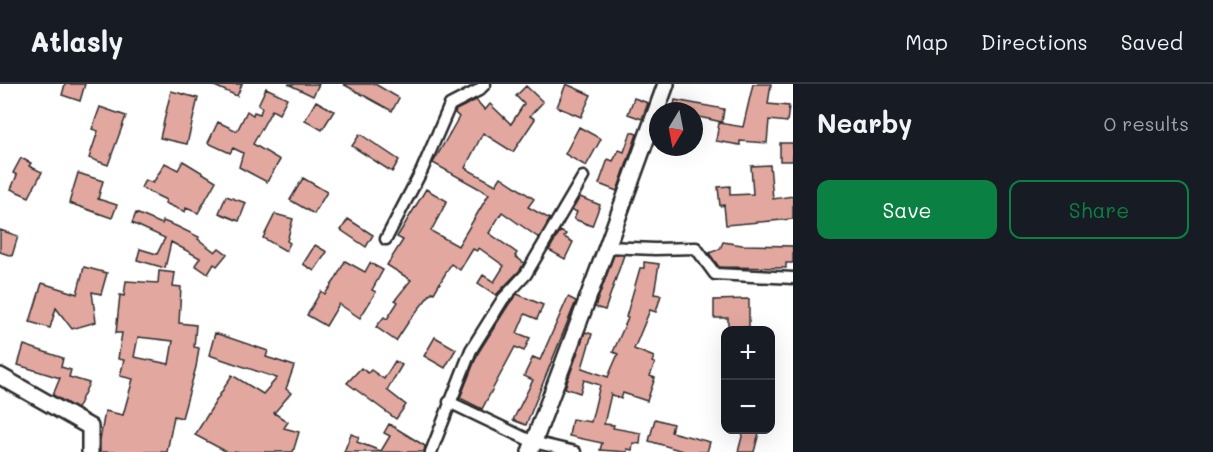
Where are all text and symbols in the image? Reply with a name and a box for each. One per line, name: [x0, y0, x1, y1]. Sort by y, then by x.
text: Atlasly: [30, 23, 124, 59]
text: Map: [905, 28, 948, 55]
text: Directions: [981, 28, 1088, 55]
text: Saved: [1121, 28, 1183, 55]
north arrow: [649, 102, 703, 156]
text: Nearby: [817, 106, 912, 140]
text: 0 results: [1104, 110, 1189, 136]
button: Save: [817, 180, 997, 239]
button: Share: [1009, 180, 1189, 239]
map controls: [721, 326, 775, 434]
button: +: [721, 326, 775, 380]
button: −: [721, 380, 775, 434]

